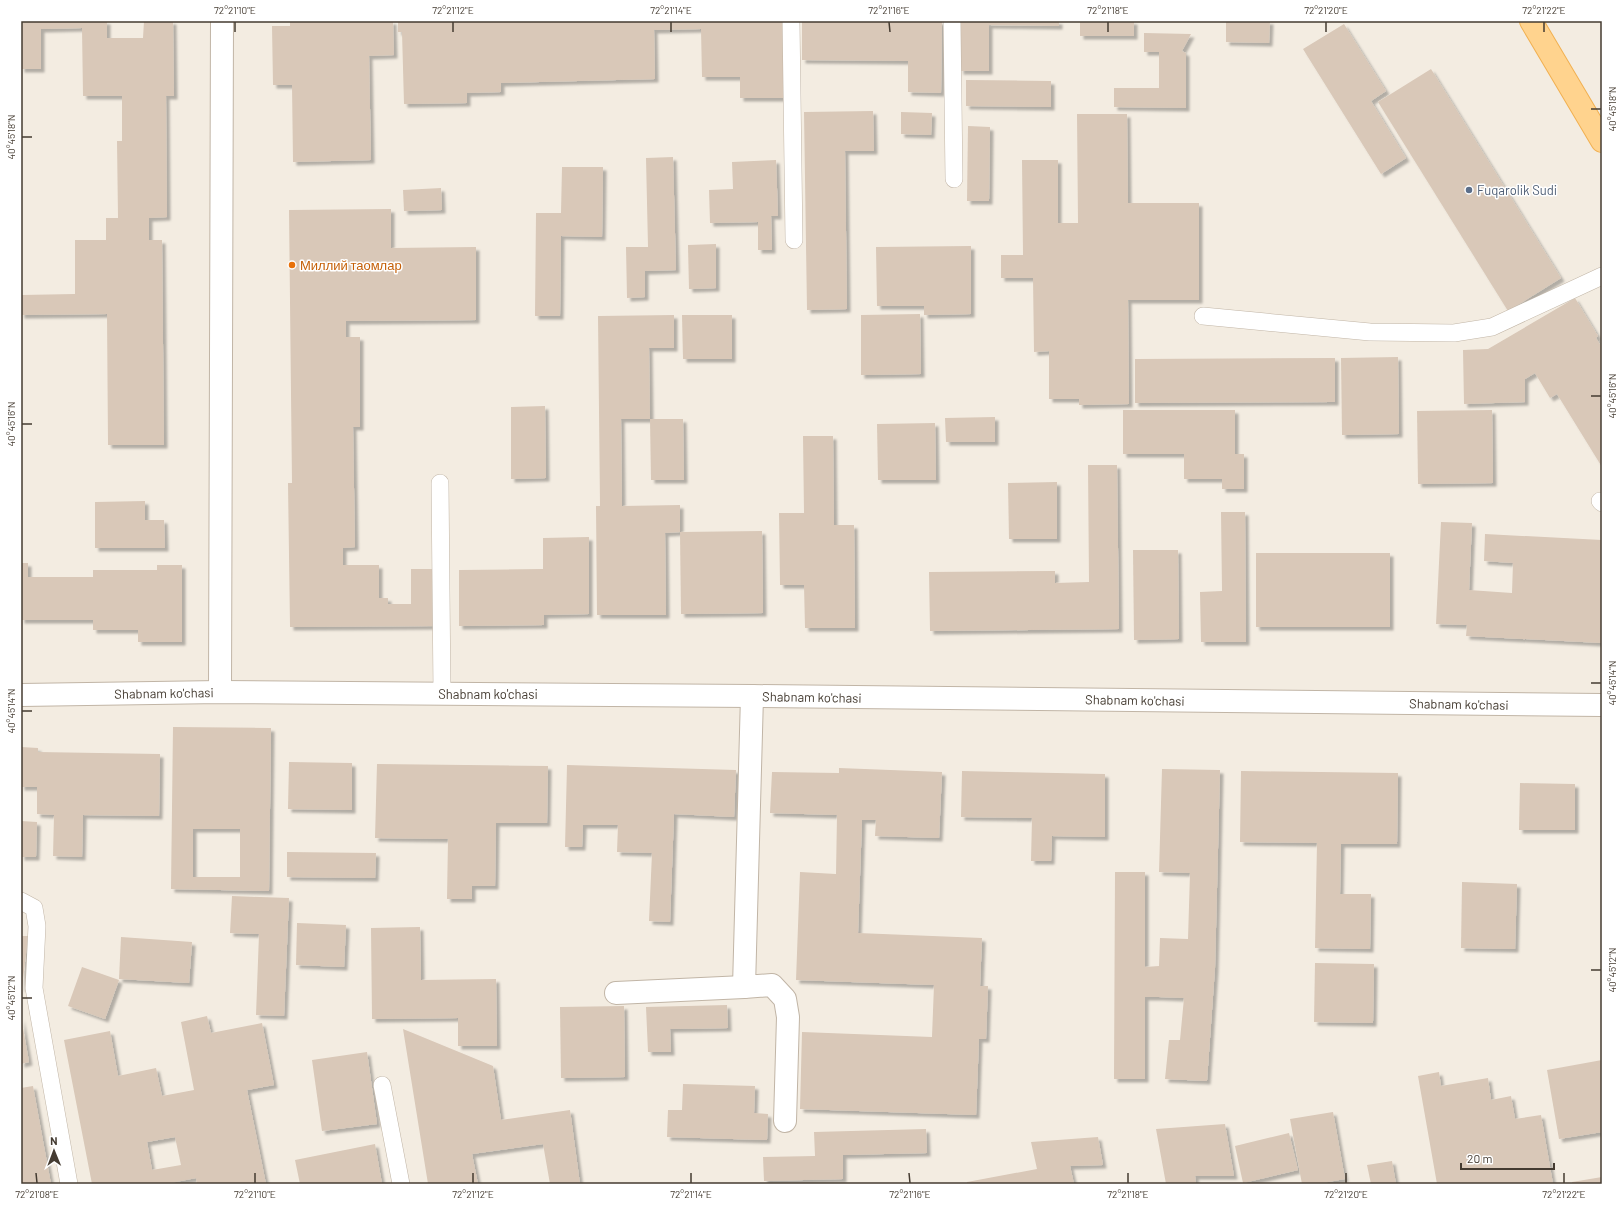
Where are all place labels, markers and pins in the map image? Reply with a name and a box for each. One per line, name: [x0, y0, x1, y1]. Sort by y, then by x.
place label: Fuqarolik Sudi: [1477, 182, 1557, 198]
marker: Fuqarolik Sudi: [1464, 185, 1474, 195]
place label: Миллий таомлар: [300, 257, 402, 273]
marker: Миллий таомлар: [287, 260, 297, 270]

